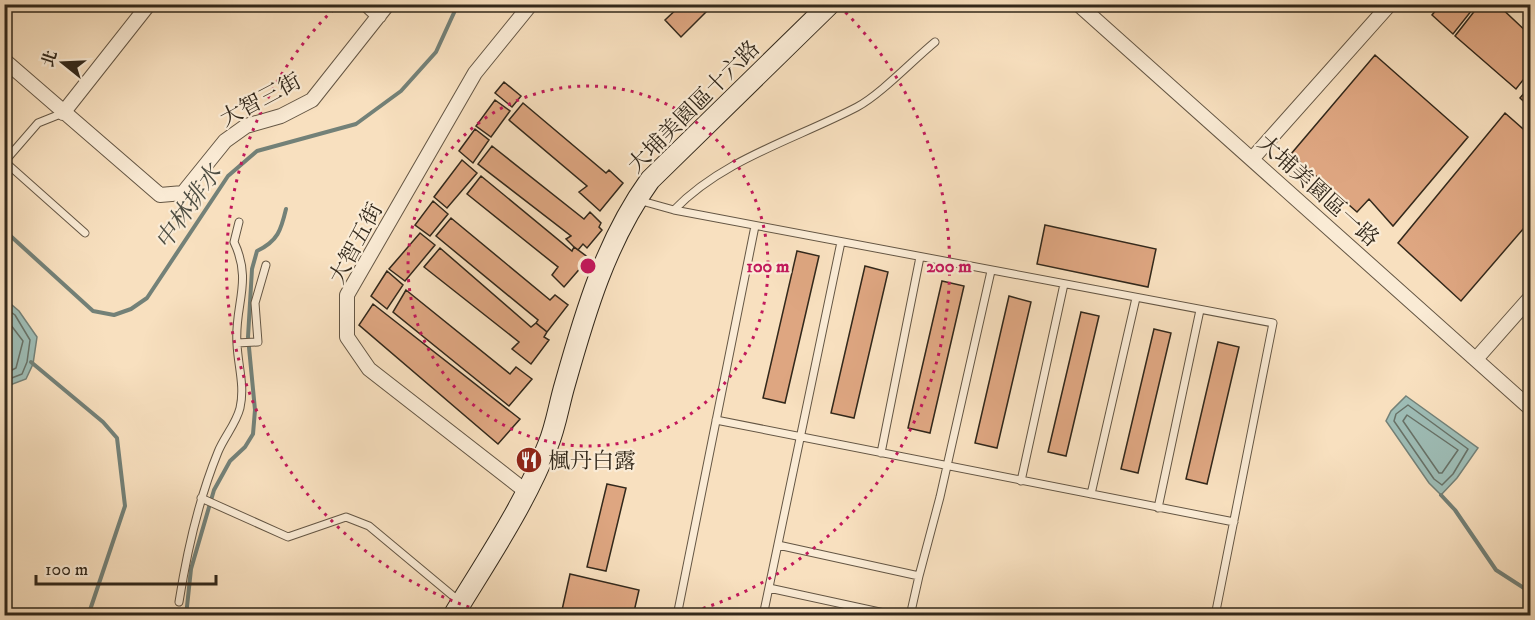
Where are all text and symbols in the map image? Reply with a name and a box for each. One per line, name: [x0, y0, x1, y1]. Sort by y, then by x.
north arrow: [33, 33, 93, 93]
street label: 大埔美園區十六路: [622, 35, 766, 179]
text: 北: [38, 48, 62, 69]
street label: 大智三街: [216, 68, 306, 133]
street label: 大埔美園區一路: [1252, 130, 1384, 253]
water label: 中林排水: [149, 158, 230, 255]
street label: 大智五街: [324, 199, 389, 289]
centre of rings: [578, 256, 598, 276]
text: 100 m: [746, 256, 790, 278]
text: 200 m: [926, 256, 972, 278]
restaurant icon: 楓丹白露: [514, 445, 544, 475]
place label: 楓丹白露: [548, 448, 636, 475]
scale bar: [36, 548, 216, 586]
text: 100 m: [45, 559, 88, 581]

